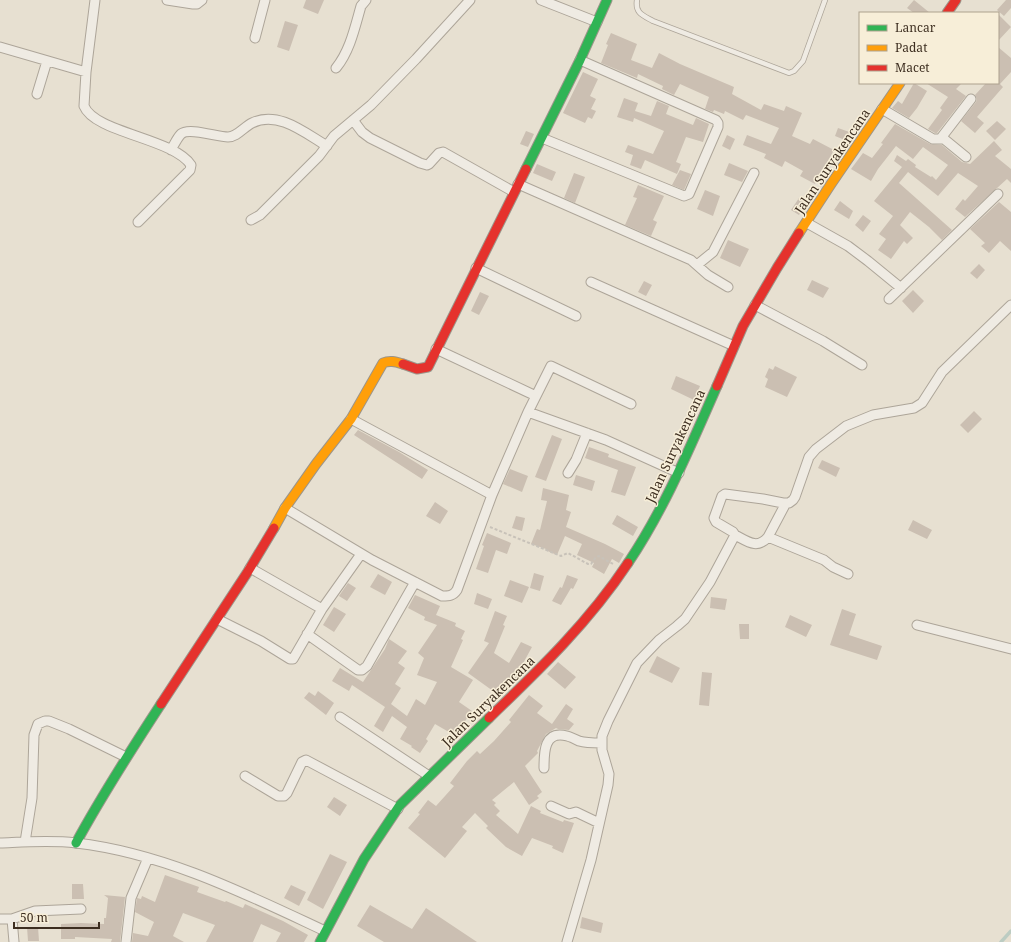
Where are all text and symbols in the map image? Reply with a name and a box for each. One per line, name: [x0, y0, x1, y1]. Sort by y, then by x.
legend: [859, 12, 999, 84]
text: Lancar: [895, 19, 936, 36]
text: Padat: [895, 39, 927, 56]
text: Macet: [895, 59, 930, 76]
street label: Jalan Suryakencana: [790, 105, 874, 218]
street label: Jalan Suryakencana: [640, 386, 709, 507]
street label: Jalan Suryakencana: [437, 652, 539, 751]
scale bar: [14, 904, 99, 930]
text: 50 m: [20, 909, 48, 926]

